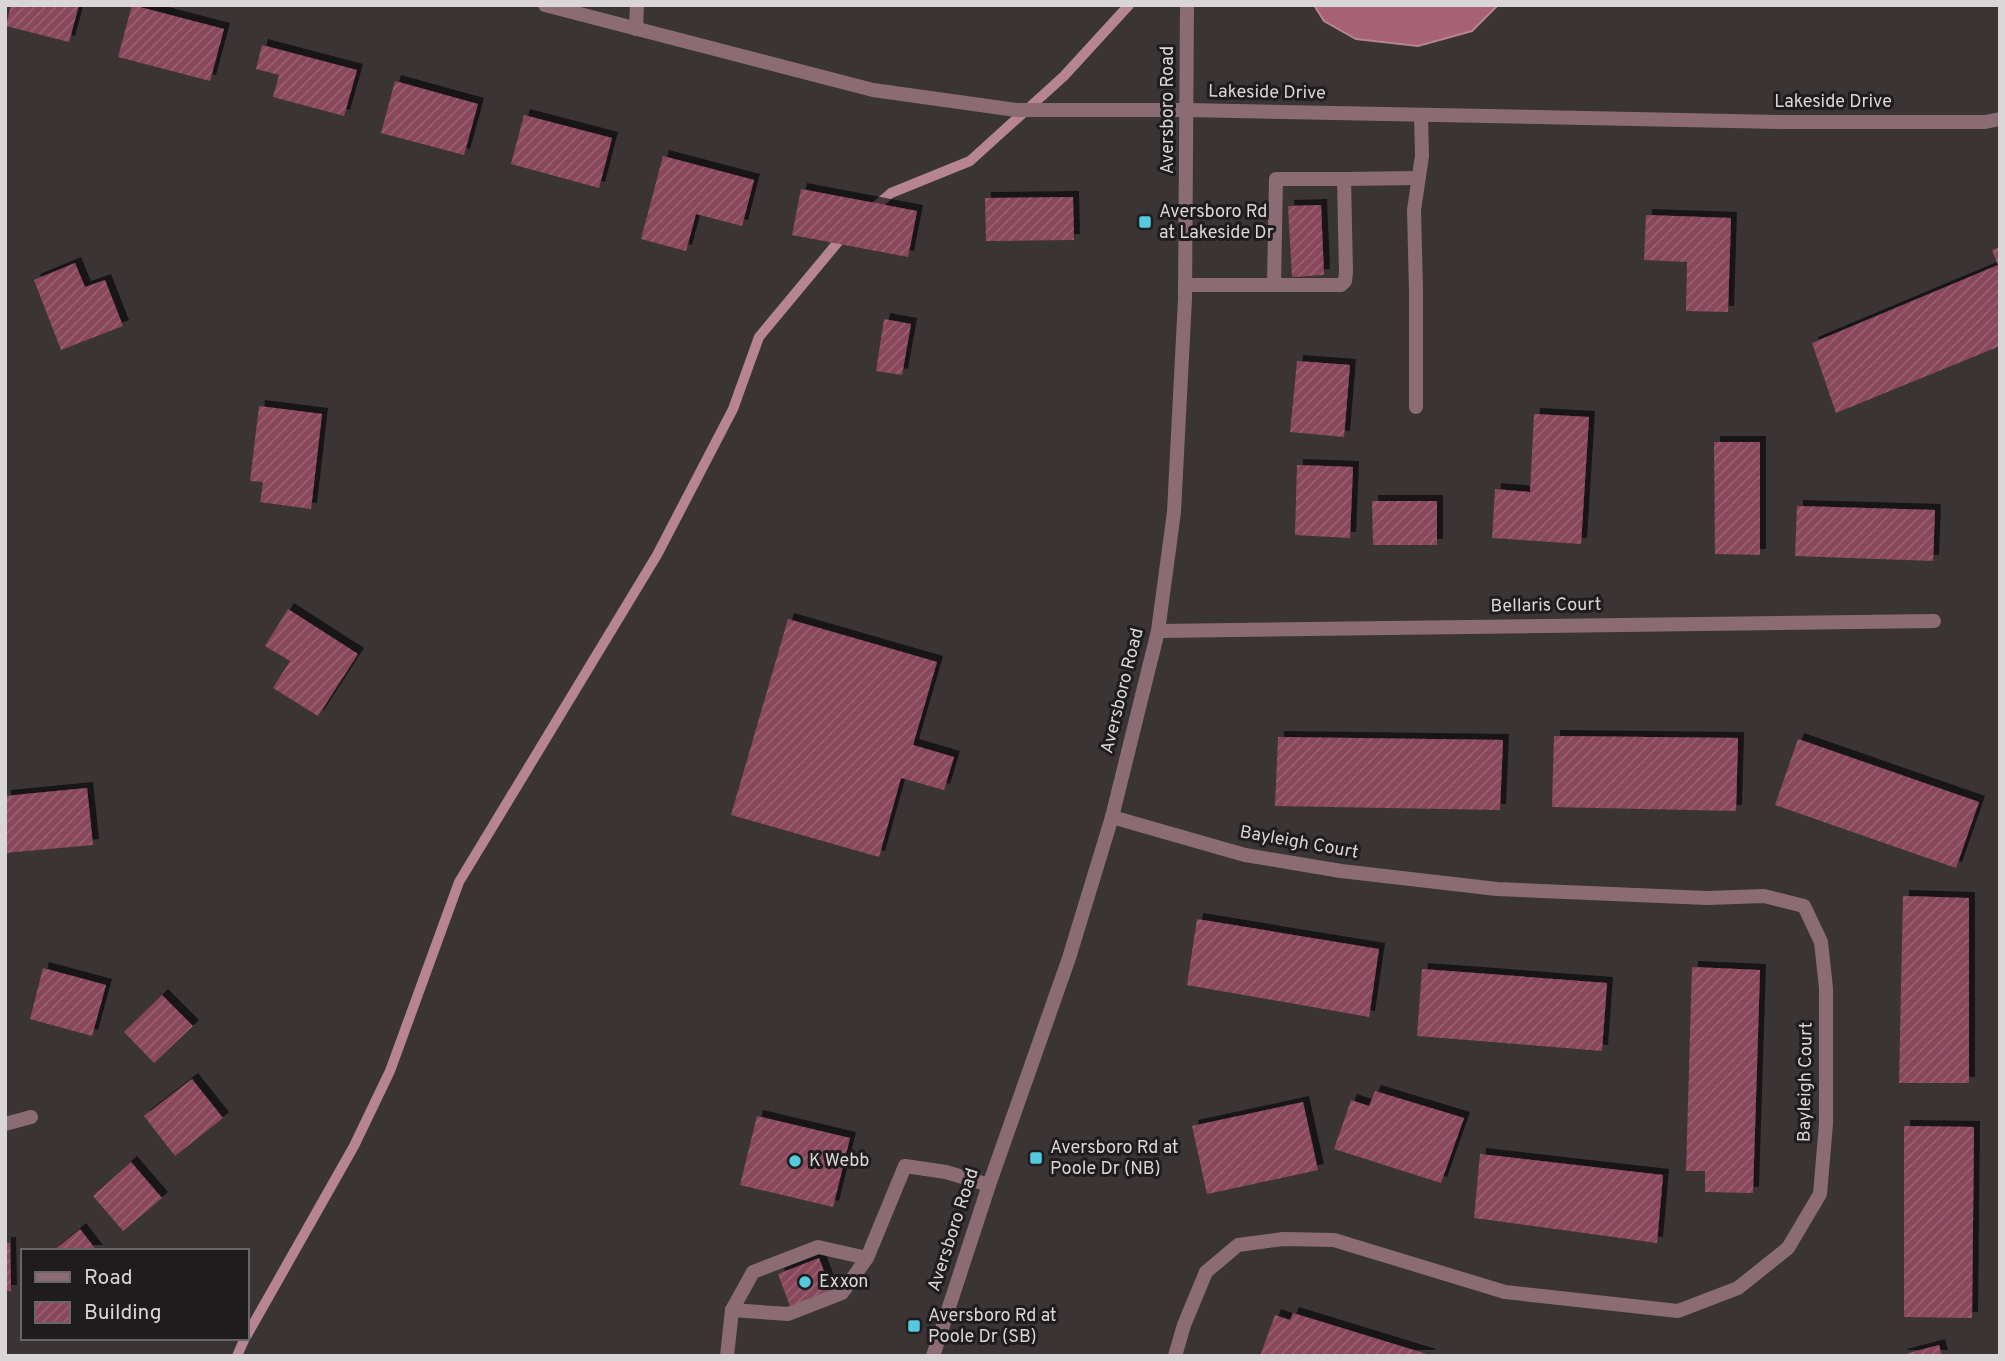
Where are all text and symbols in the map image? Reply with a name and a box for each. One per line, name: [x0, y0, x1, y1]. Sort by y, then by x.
street label: Aversboro Road: [1157, 46, 1180, 174]
street label: Lakeside Drive: [1208, 80, 1326, 106]
street label: Lakeside Drive: [1774, 91, 1892, 114]
place label: Aversboro Rd at Lakeside Dr: [1159, 201, 1274, 245]
marker: Aversboro Rd at Lakeside Dr: [1137, 214, 1153, 230]
street label: Bellaris Court: [1490, 594, 1602, 618]
street label: Aversboro Road: [1096, 626, 1150, 756]
street label: Bayleigh Court: [1238, 821, 1360, 865]
street label: Bayleigh Court: [1793, 1022, 1819, 1142]
place label: Aversboro Rd at Poole Dr (NB): [1050, 1137, 1179, 1181]
place label: K Webb: [809, 1150, 869, 1173]
marker: Aversboro Rd at Poole Dr (NB): [1028, 1150, 1044, 1166]
marker: K Webb: [787, 1153, 803, 1169]
street label: Aversboro Road: [923, 1165, 985, 1295]
legend: [21, 1249, 248, 1340]
text: Road: [84, 1265, 133, 1292]
place label: Exxon: [819, 1271, 868, 1294]
marker: Exxon: [797, 1274, 813, 1290]
text: Building: [84, 1300, 162, 1327]
place label: Aversboro Rd at Poole Dr (SB): [928, 1305, 1057, 1349]
marker: Aversboro Rd at Poole Dr (SB): [906, 1318, 922, 1334]

